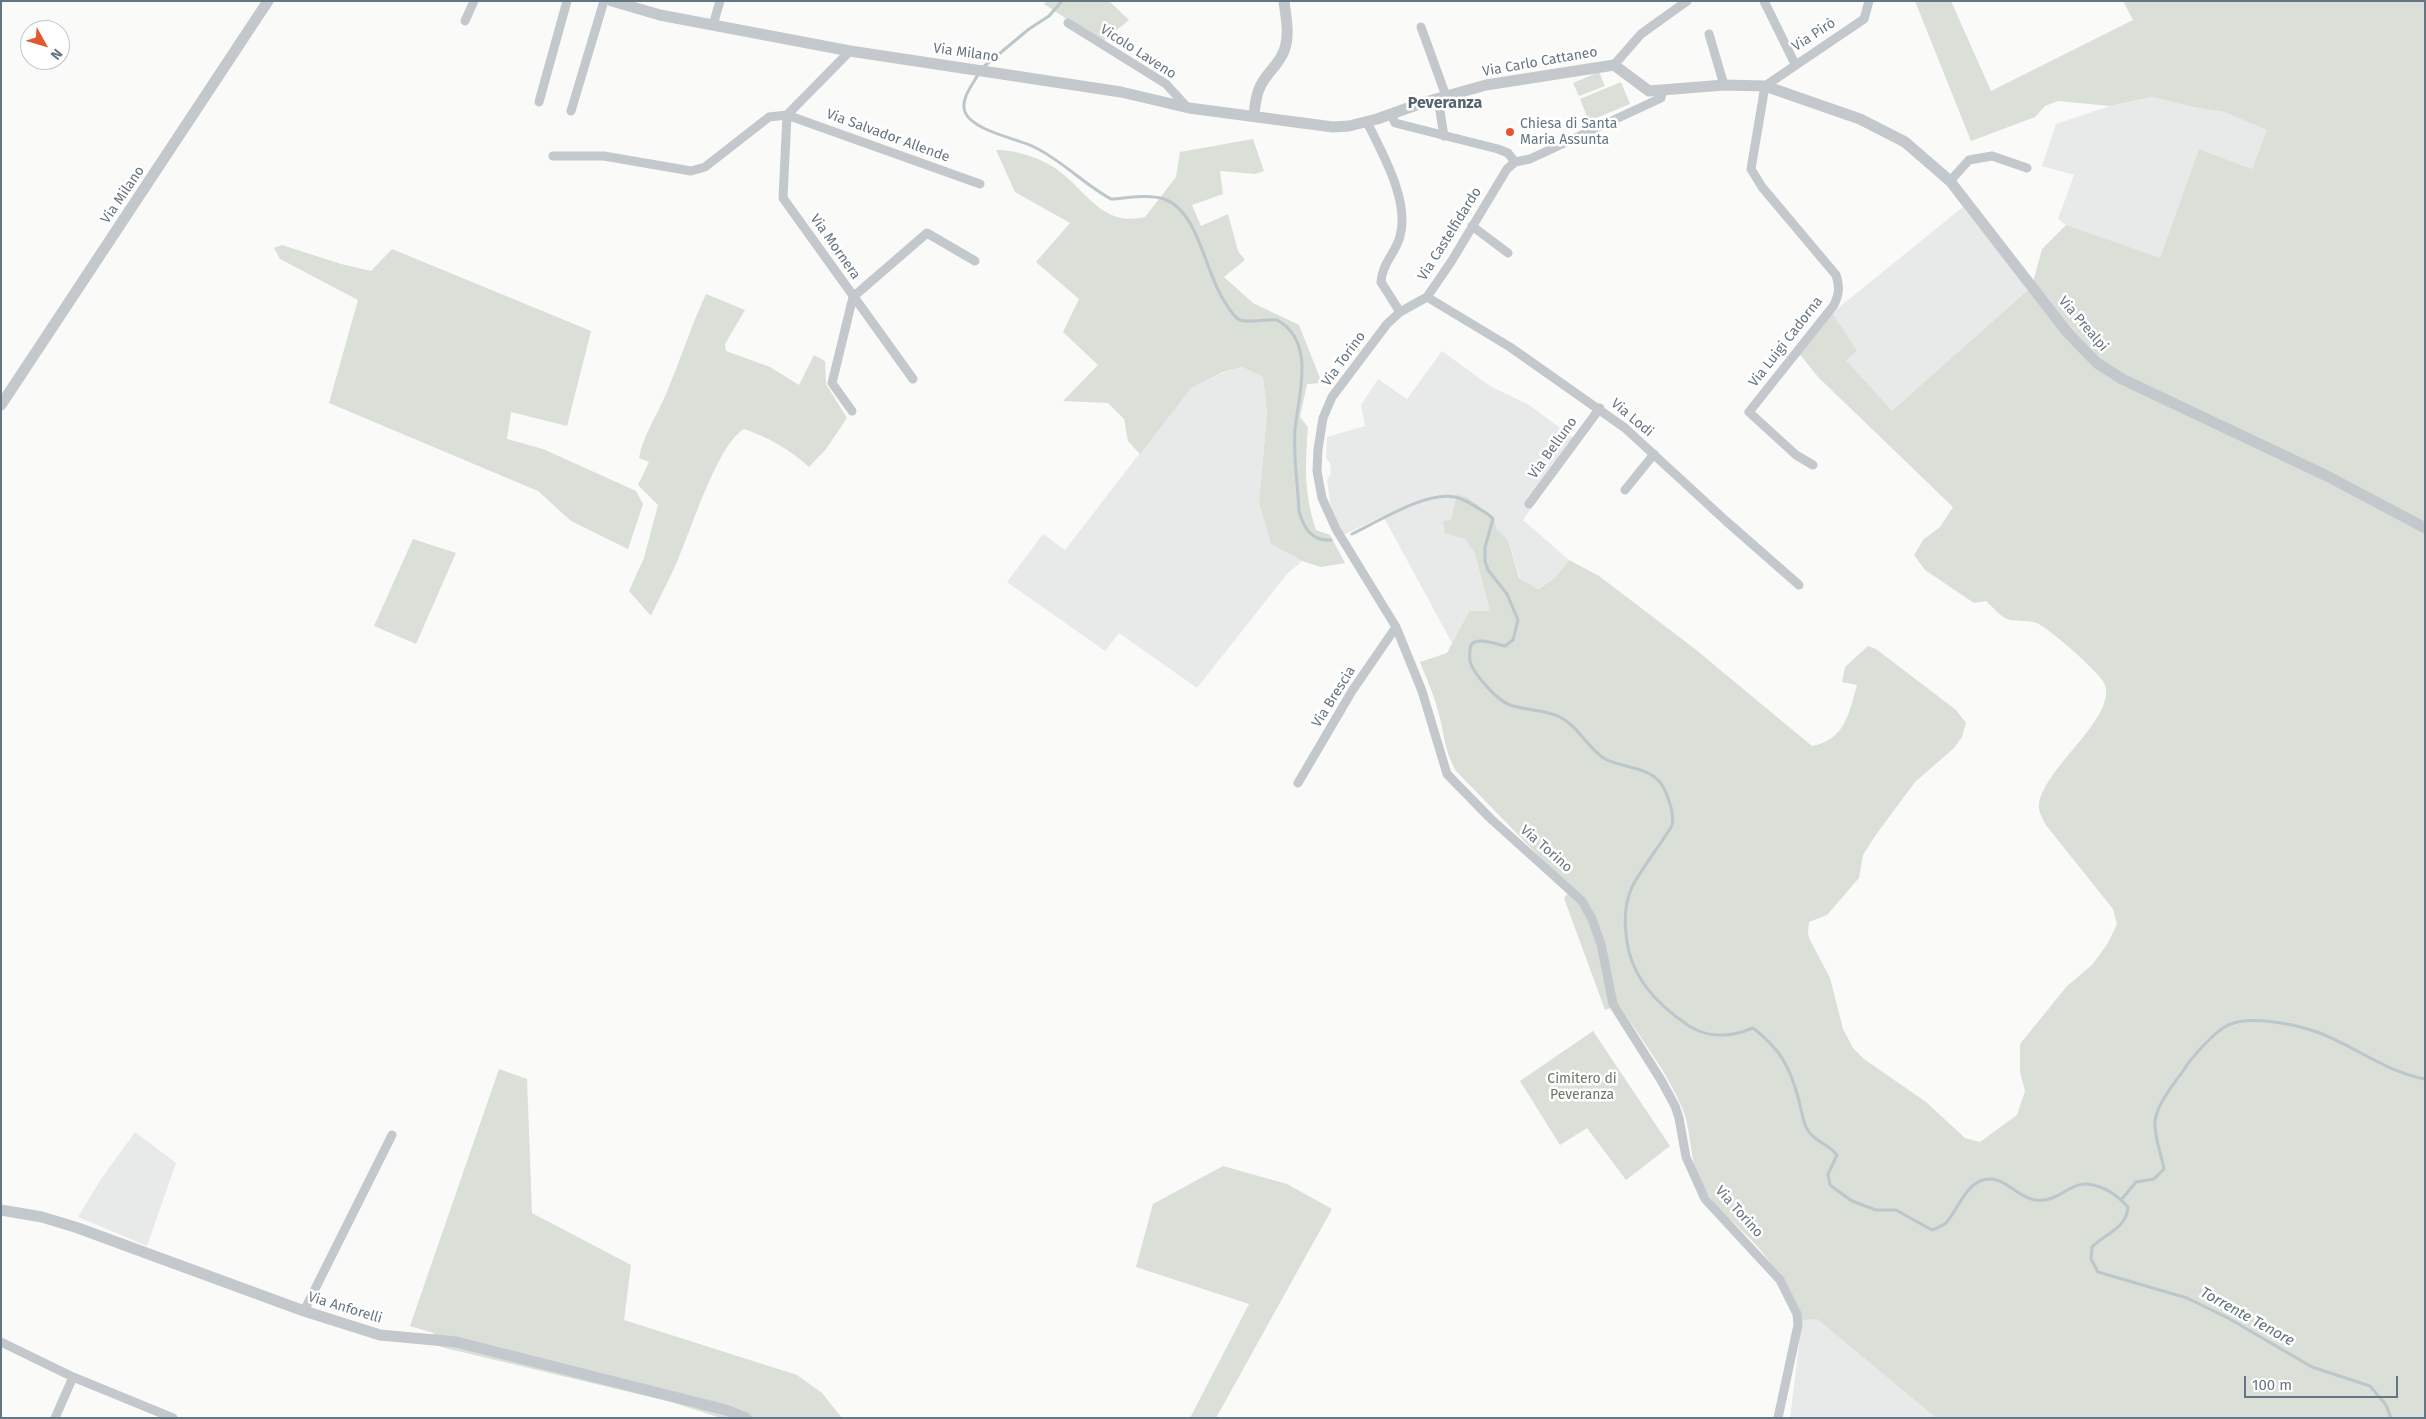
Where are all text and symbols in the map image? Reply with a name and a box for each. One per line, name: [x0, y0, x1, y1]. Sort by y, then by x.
street label: Via Pirò: [1789, 15, 1839, 55]
north arrow: [20, 20, 70, 70]
street label: Vicolo Laveno: [1097, 21, 1179, 83]
street label: Via Milano: [932, 40, 1000, 66]
street label: Via Carlo Cattaneo: [1481, 44, 1599, 80]
text: N: [47, 45, 66, 63]
district label: Peveranza: [1408, 94, 1482, 114]
street label: Via Salvador Allende: [824, 106, 952, 166]
place label: Chiesa di Santa Maria Assunta: [1520, 116, 1617, 148]
marker: Chiesa di Santa Maria Assunta: [1504, 126, 1516, 138]
street label: Via Milano: [98, 163, 148, 227]
street label: Via Castelfidardo: [1415, 184, 1485, 284]
street label: Via Mornera: [806, 211, 864, 283]
street label: Via Prealpi: [2055, 293, 2111, 355]
street label: Via Luigi Cadorna: [1746, 294, 1826, 390]
street label: Via Torino: [1319, 328, 1369, 390]
street label: Via Lodi: [1607, 395, 1657, 441]
street label: Via Belluno: [1525, 414, 1581, 482]
street label: Via Brescia: [1309, 663, 1359, 731]
street label: Via Torino: [1517, 822, 1575, 876]
park label: Cimitero di Peveranza: [1547, 1071, 1617, 1104]
street label: Via Torino: [1712, 1183, 1766, 1241]
water label: Torrente Tenore: [2197, 1284, 2297, 1350]
street label: Via Anforelli: [306, 1289, 384, 1327]
scale bar: [2246, 1366, 2400, 1398]
text: 100 m: [2252, 1376, 2292, 1394]

